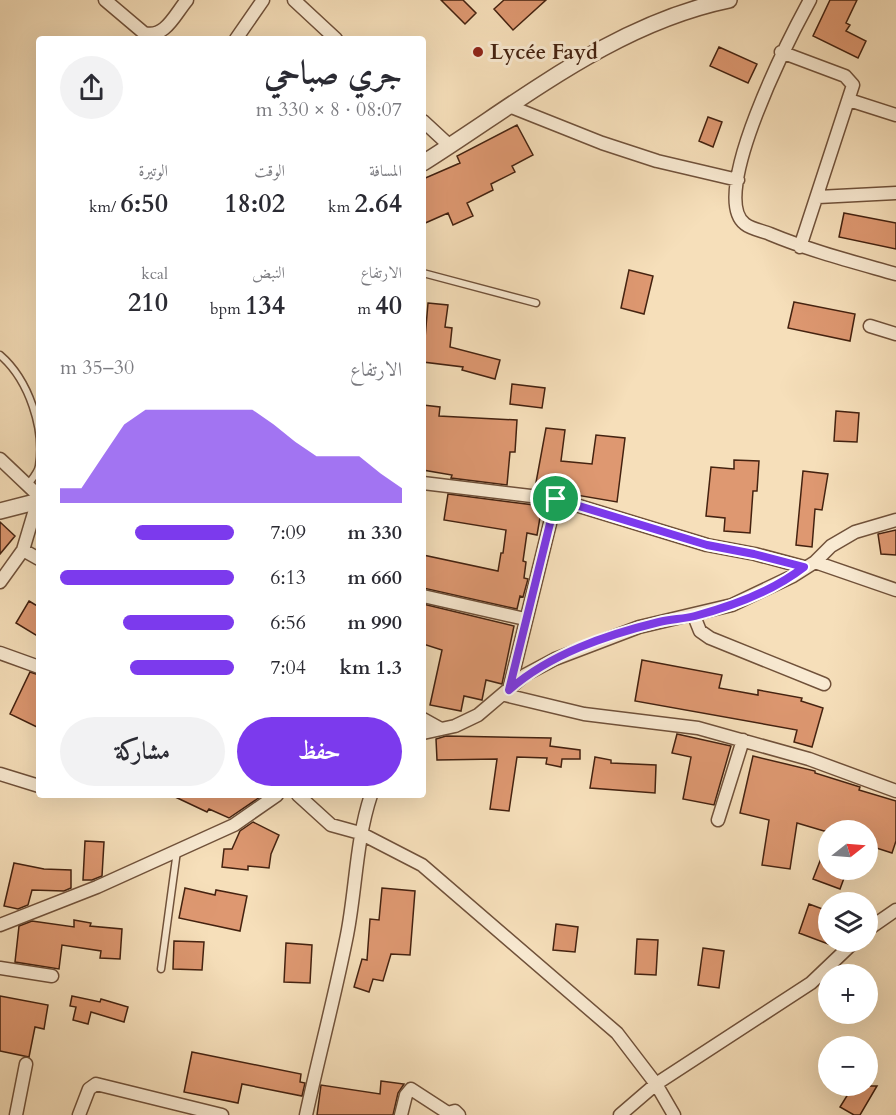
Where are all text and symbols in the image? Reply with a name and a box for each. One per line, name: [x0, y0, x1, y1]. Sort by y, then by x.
place label: Lycée Fayd: [490, 38, 598, 67]
marker: Lycée Fayd: [471, 45, 485, 59]
text: جري صباحي: [264, 51, 402, 96]
button: share: [60, 56, 123, 119]
text: 08:07 · 8 × 330 m: [256, 96, 402, 123]
text: الوتيرة: [138, 160, 168, 182]
text: الوقت: [254, 160, 285, 182]
text: المسافة: [369, 160, 402, 182]
text: 6:50: [121, 186, 168, 221]
text: 18:02: [224, 186, 285, 221]
text: 2.64: [355, 186, 402, 221]
text: /km: [89, 196, 121, 218]
text: km: [328, 196, 355, 218]
text: النبض: [252, 262, 285, 284]
text: الارتفاع: [360, 262, 402, 284]
text: kcal: [141, 263, 168, 285]
text: 210: [128, 285, 168, 320]
text: 134: [245, 288, 285, 323]
text: 40: [375, 288, 402, 323]
text: bpm: [210, 298, 245, 320]
text: m: [358, 298, 375, 320]
text: 30–35 m: [60, 354, 134, 381]
text: الارتفاع: [350, 356, 402, 383]
pin: [530, 473, 581, 524]
icon: arrive: [539, 482, 572, 515]
text: 7:09: [270, 519, 306, 546]
text: 330 m: [347, 519, 402, 546]
text: 6:13: [270, 564, 306, 591]
text: 660 m: [347, 564, 402, 591]
text: 6:56: [270, 609, 306, 636]
text: 990 m: [347, 609, 402, 636]
text: 7:04: [270, 654, 306, 681]
text: 1.3 km: [339, 654, 402, 681]
button: مشاركة: [60, 717, 225, 786]
button: حفظ: [237, 717, 402, 786]
north arrow: [818, 820, 878, 880]
map controls: [818, 820, 878, 1096]
button: layers: [818, 892, 878, 952]
button: +: [818, 964, 878, 1024]
button: −: [818, 1036, 878, 1096]

